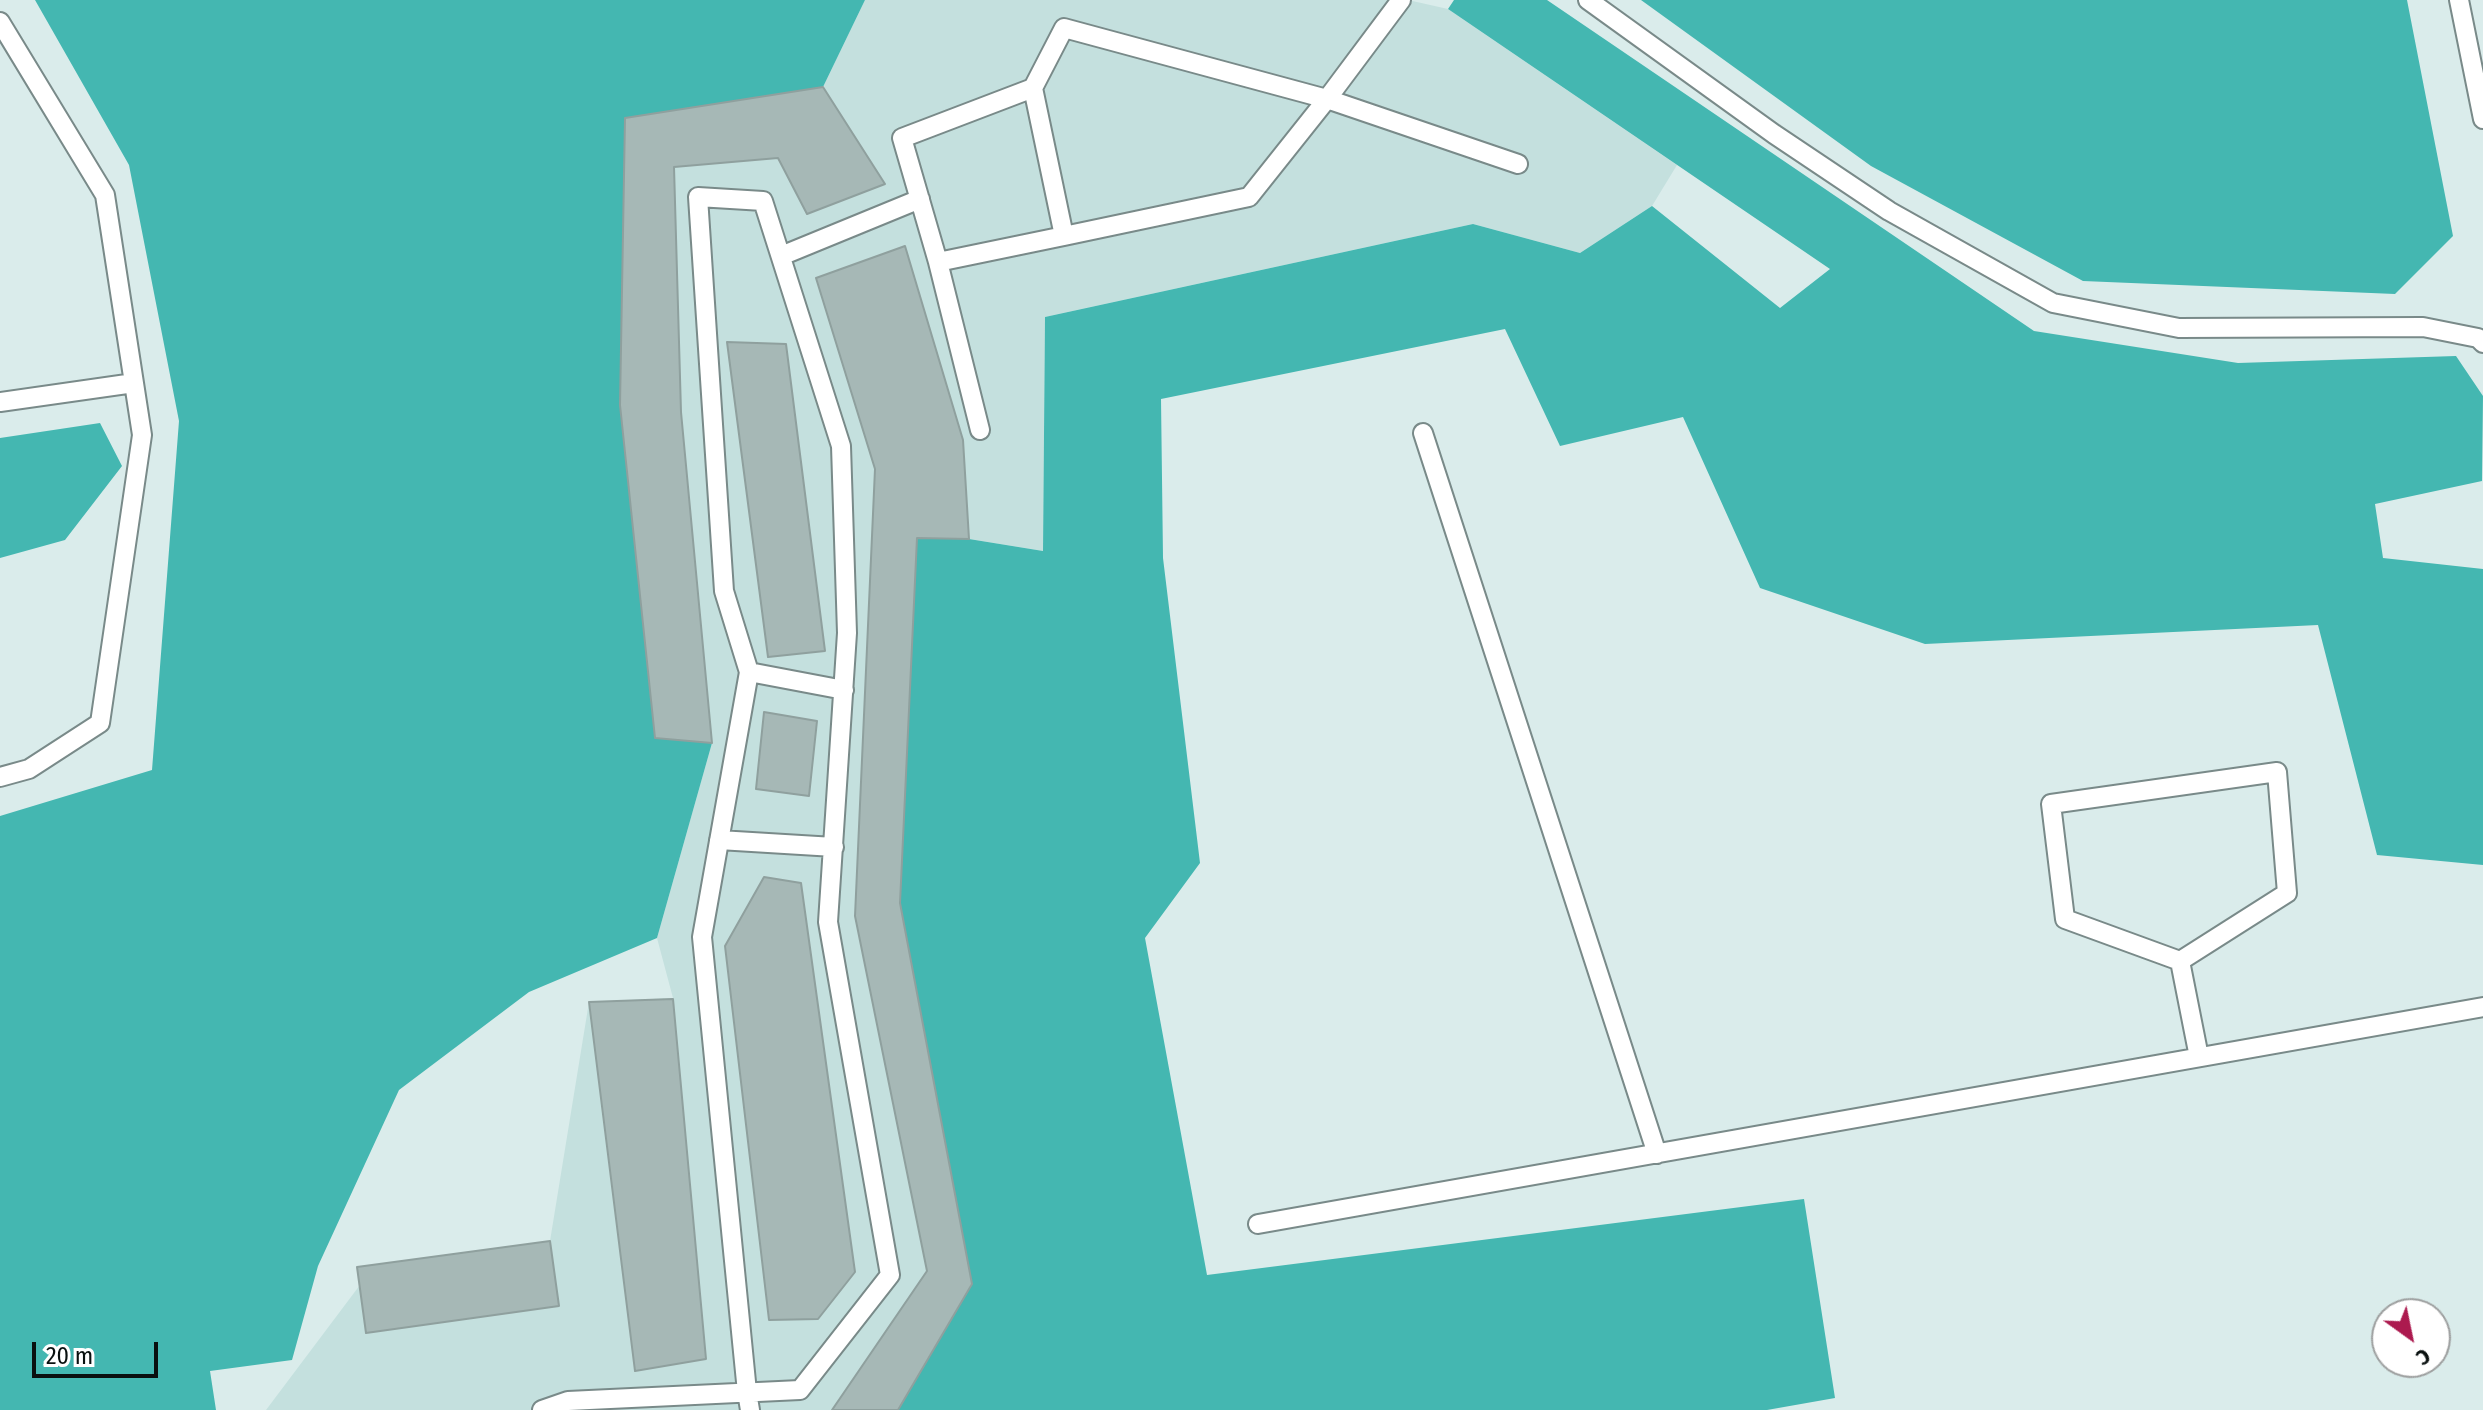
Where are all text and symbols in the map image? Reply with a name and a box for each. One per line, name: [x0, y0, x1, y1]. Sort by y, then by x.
north arrow: [2371, 1298, 2451, 1378]
scale bar: [36, 1326, 162, 1376]
text: 20 m: [46, 1342, 93, 1370]
text: С: [2411, 1342, 2435, 1371]

